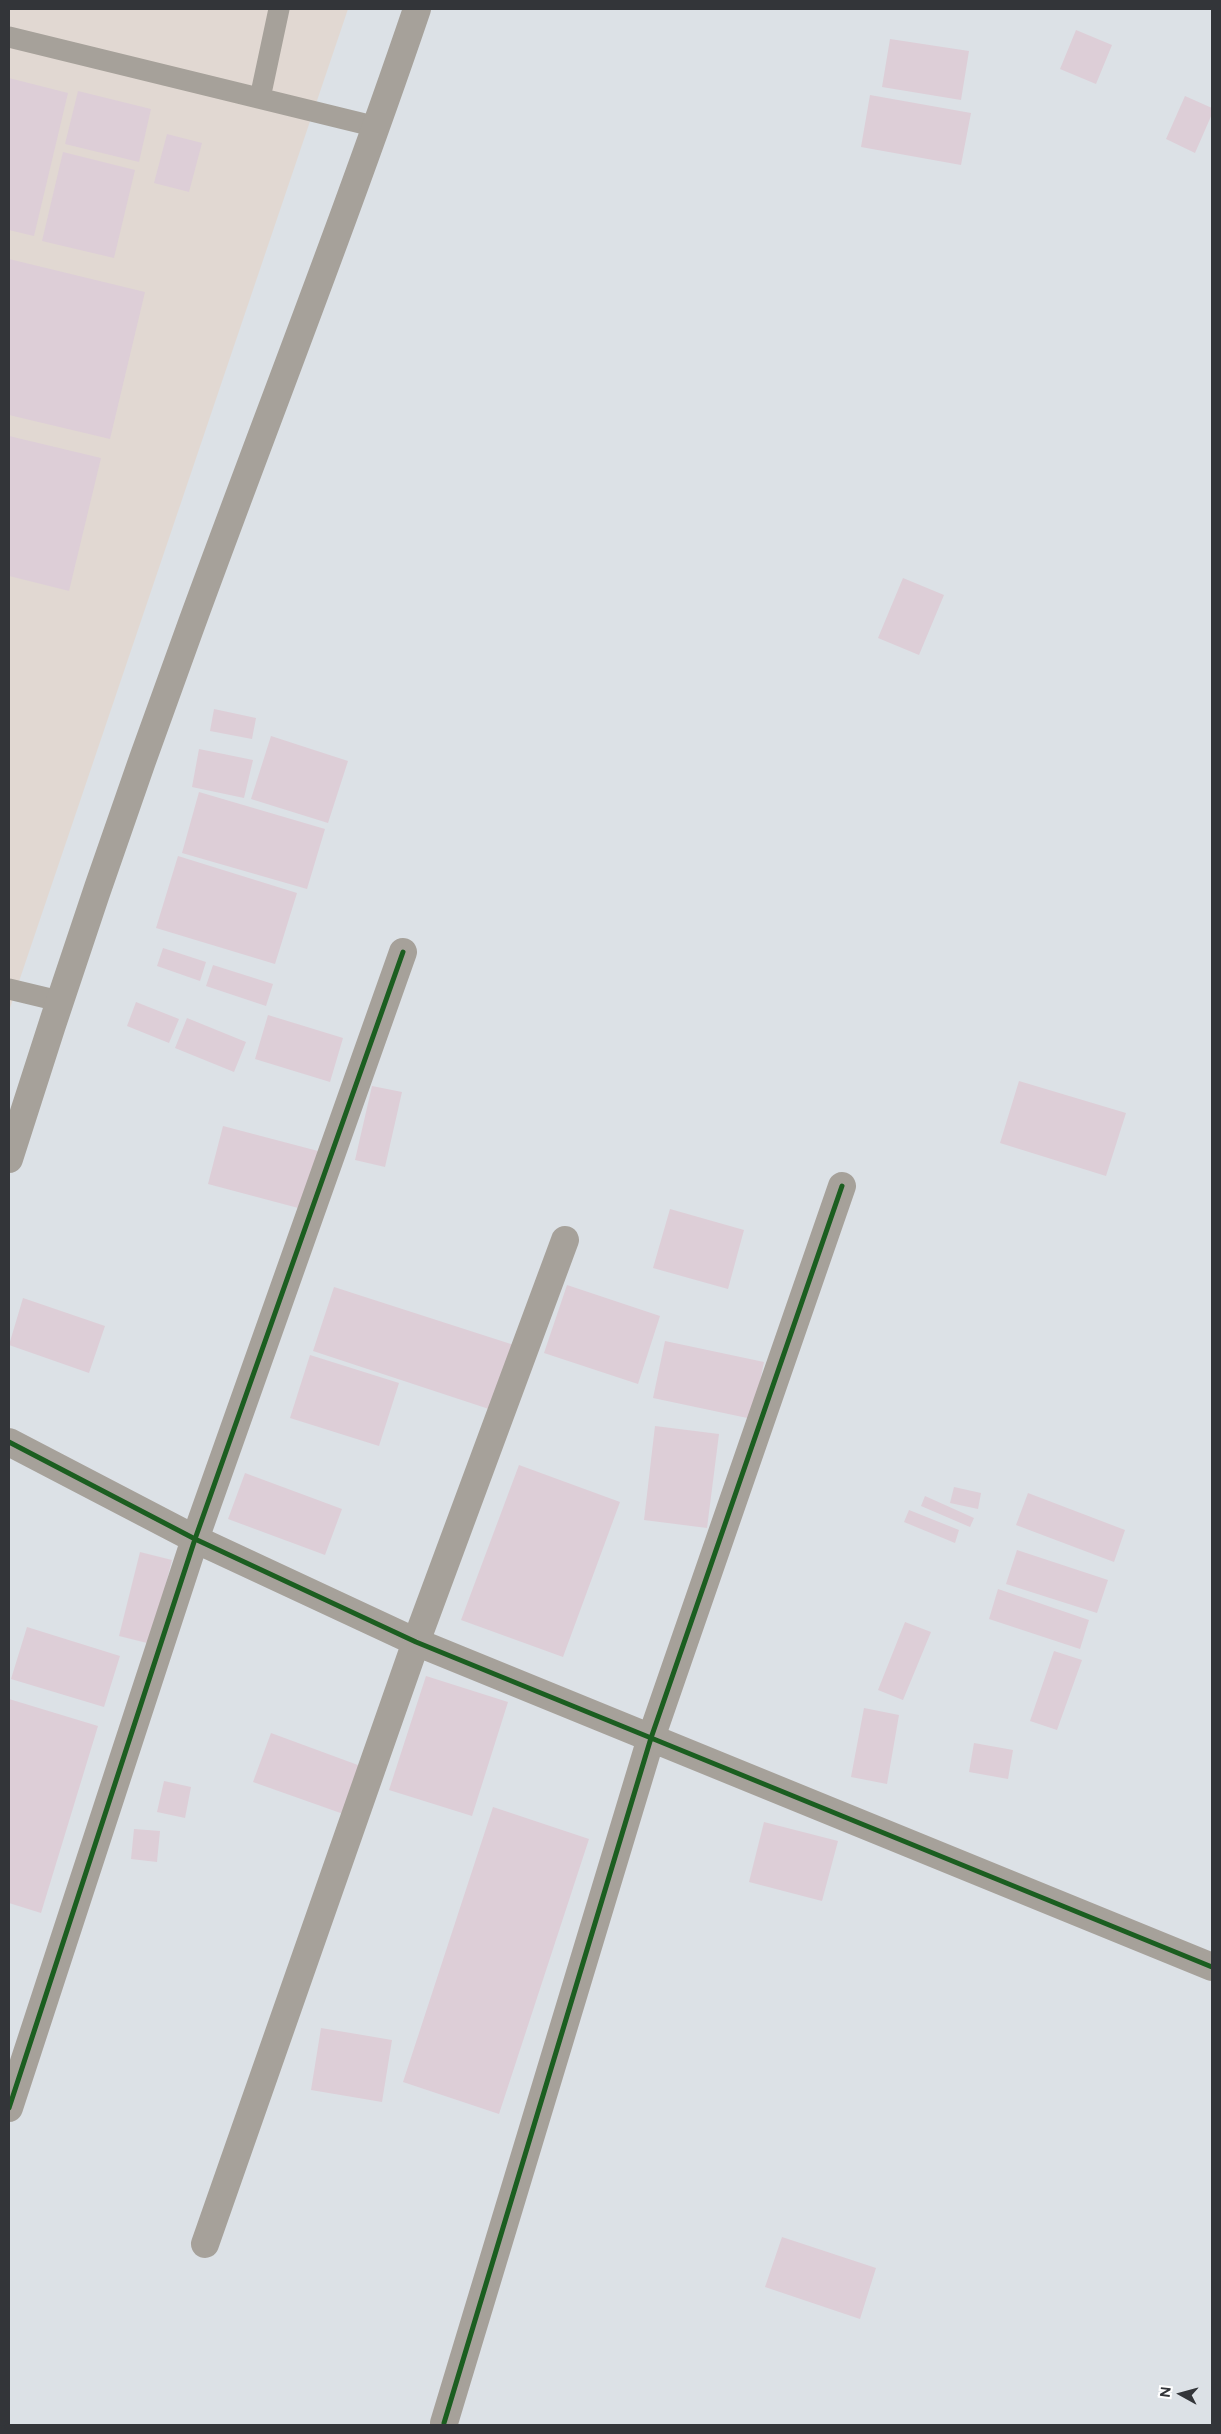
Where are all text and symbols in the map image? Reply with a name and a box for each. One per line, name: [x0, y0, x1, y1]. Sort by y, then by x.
north arrow: [1156, 2369, 1206, 2419]
text: N: [1157, 2386, 1175, 2399]

